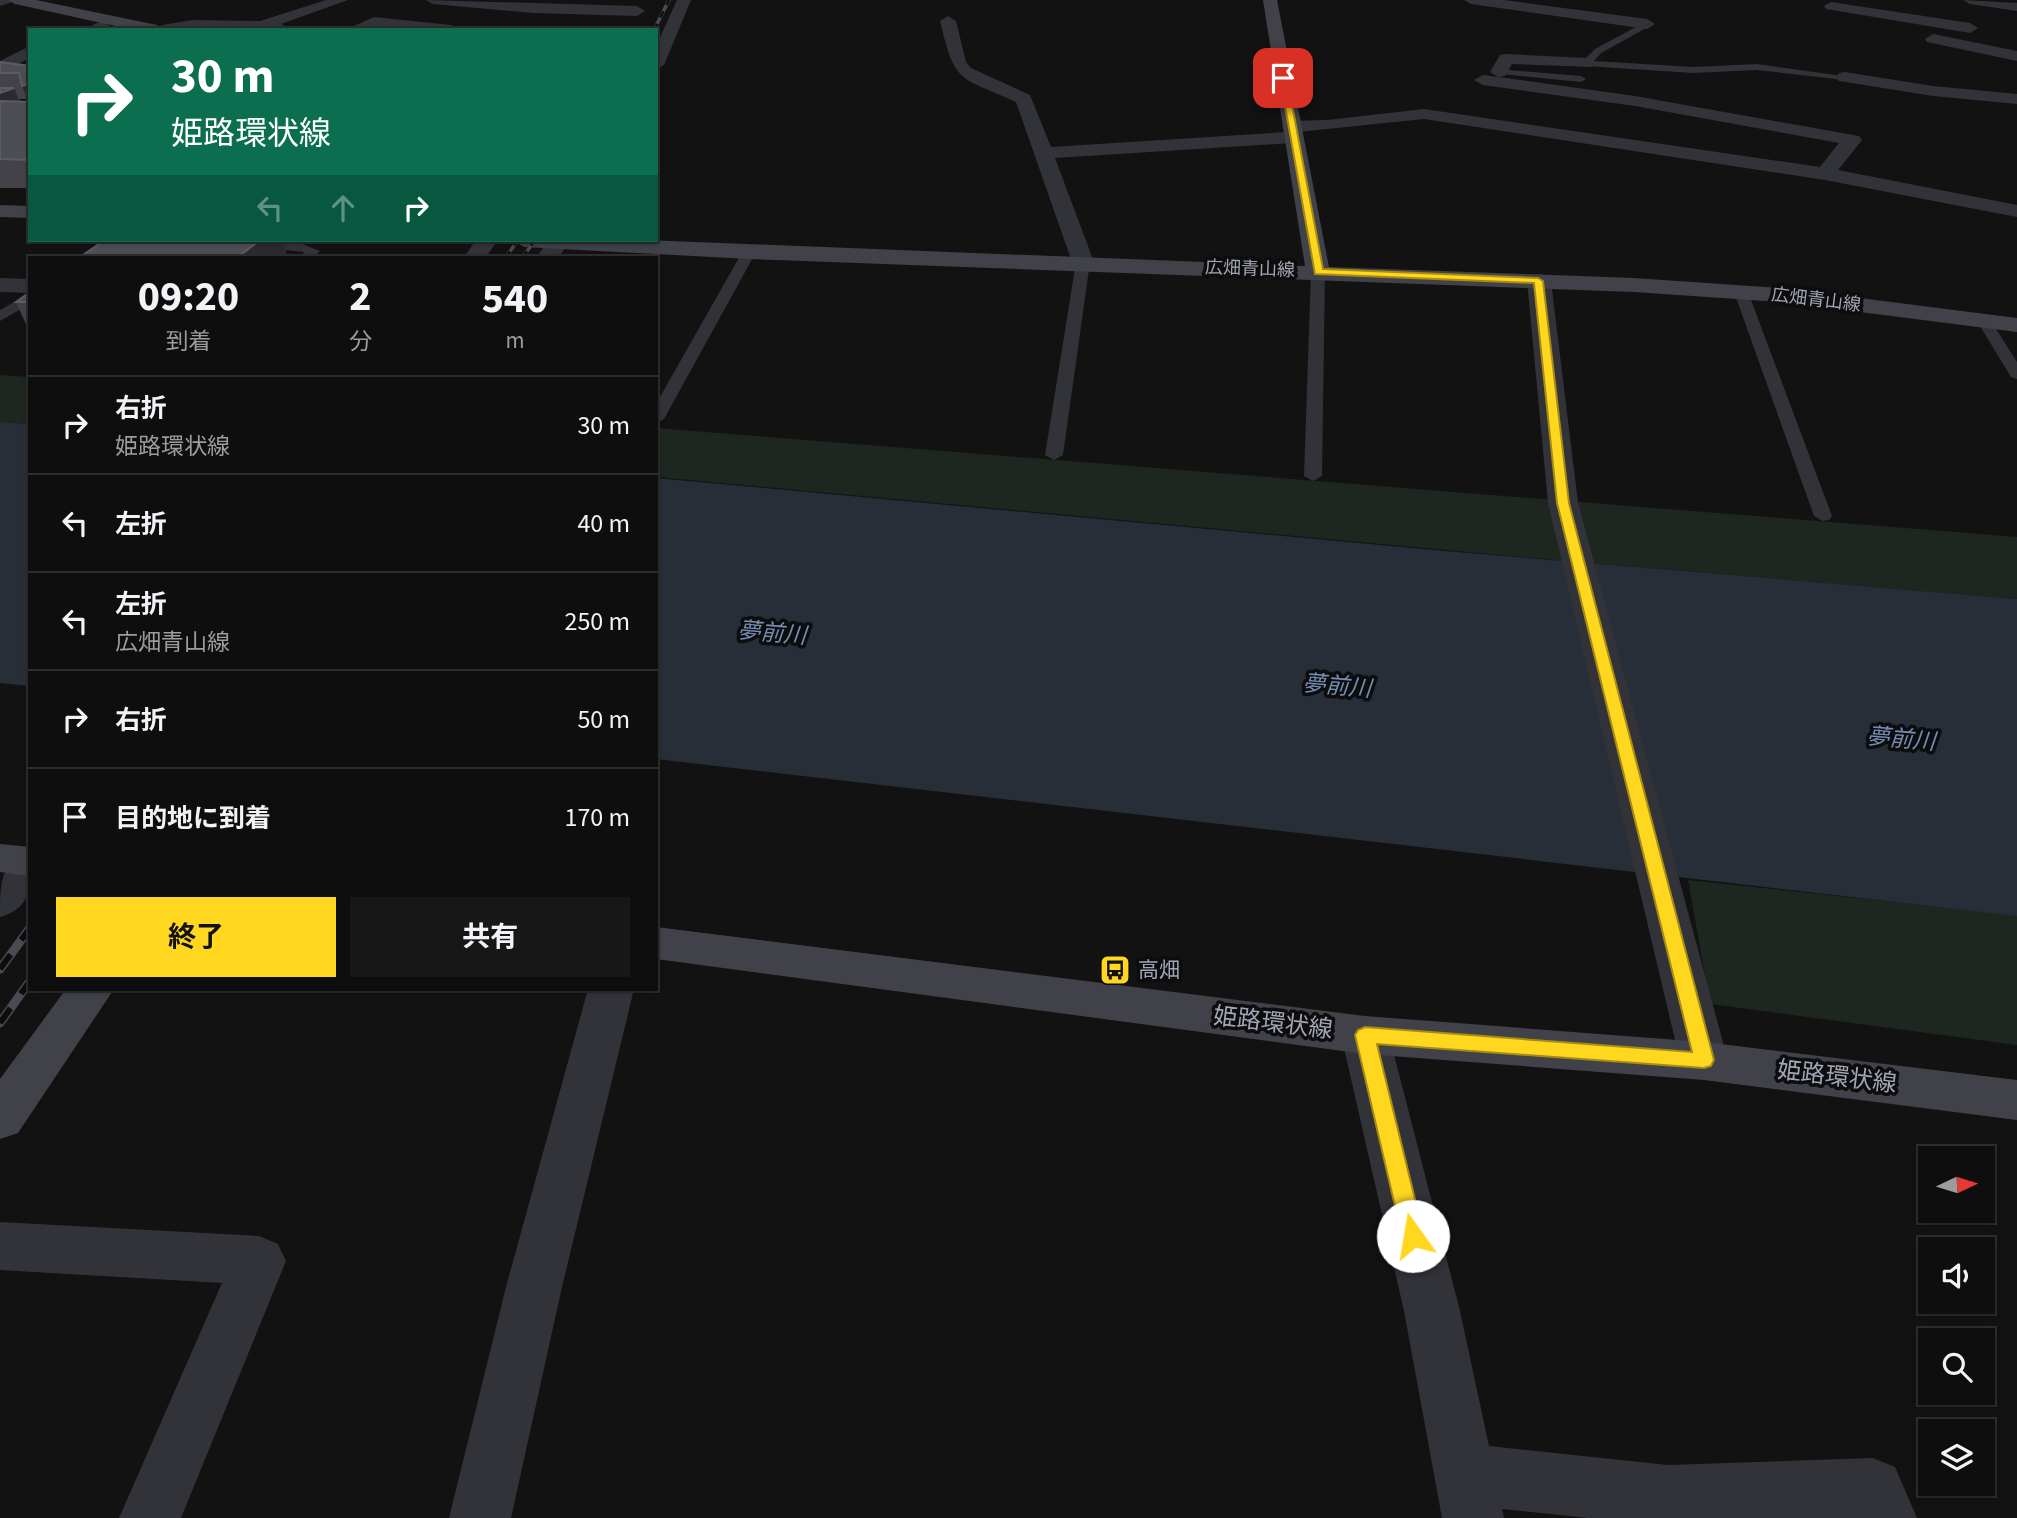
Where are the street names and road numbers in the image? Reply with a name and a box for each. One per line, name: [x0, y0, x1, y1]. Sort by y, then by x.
street label: 広畑青山線: [1205, 255, 1295, 283]
street label: 広畑青山線: [1770, 282, 1862, 318]
street label: 姫路環状線: [1211, 998, 1335, 1048]
street label: 姫路環状線: [1775, 1052, 1899, 1102]

